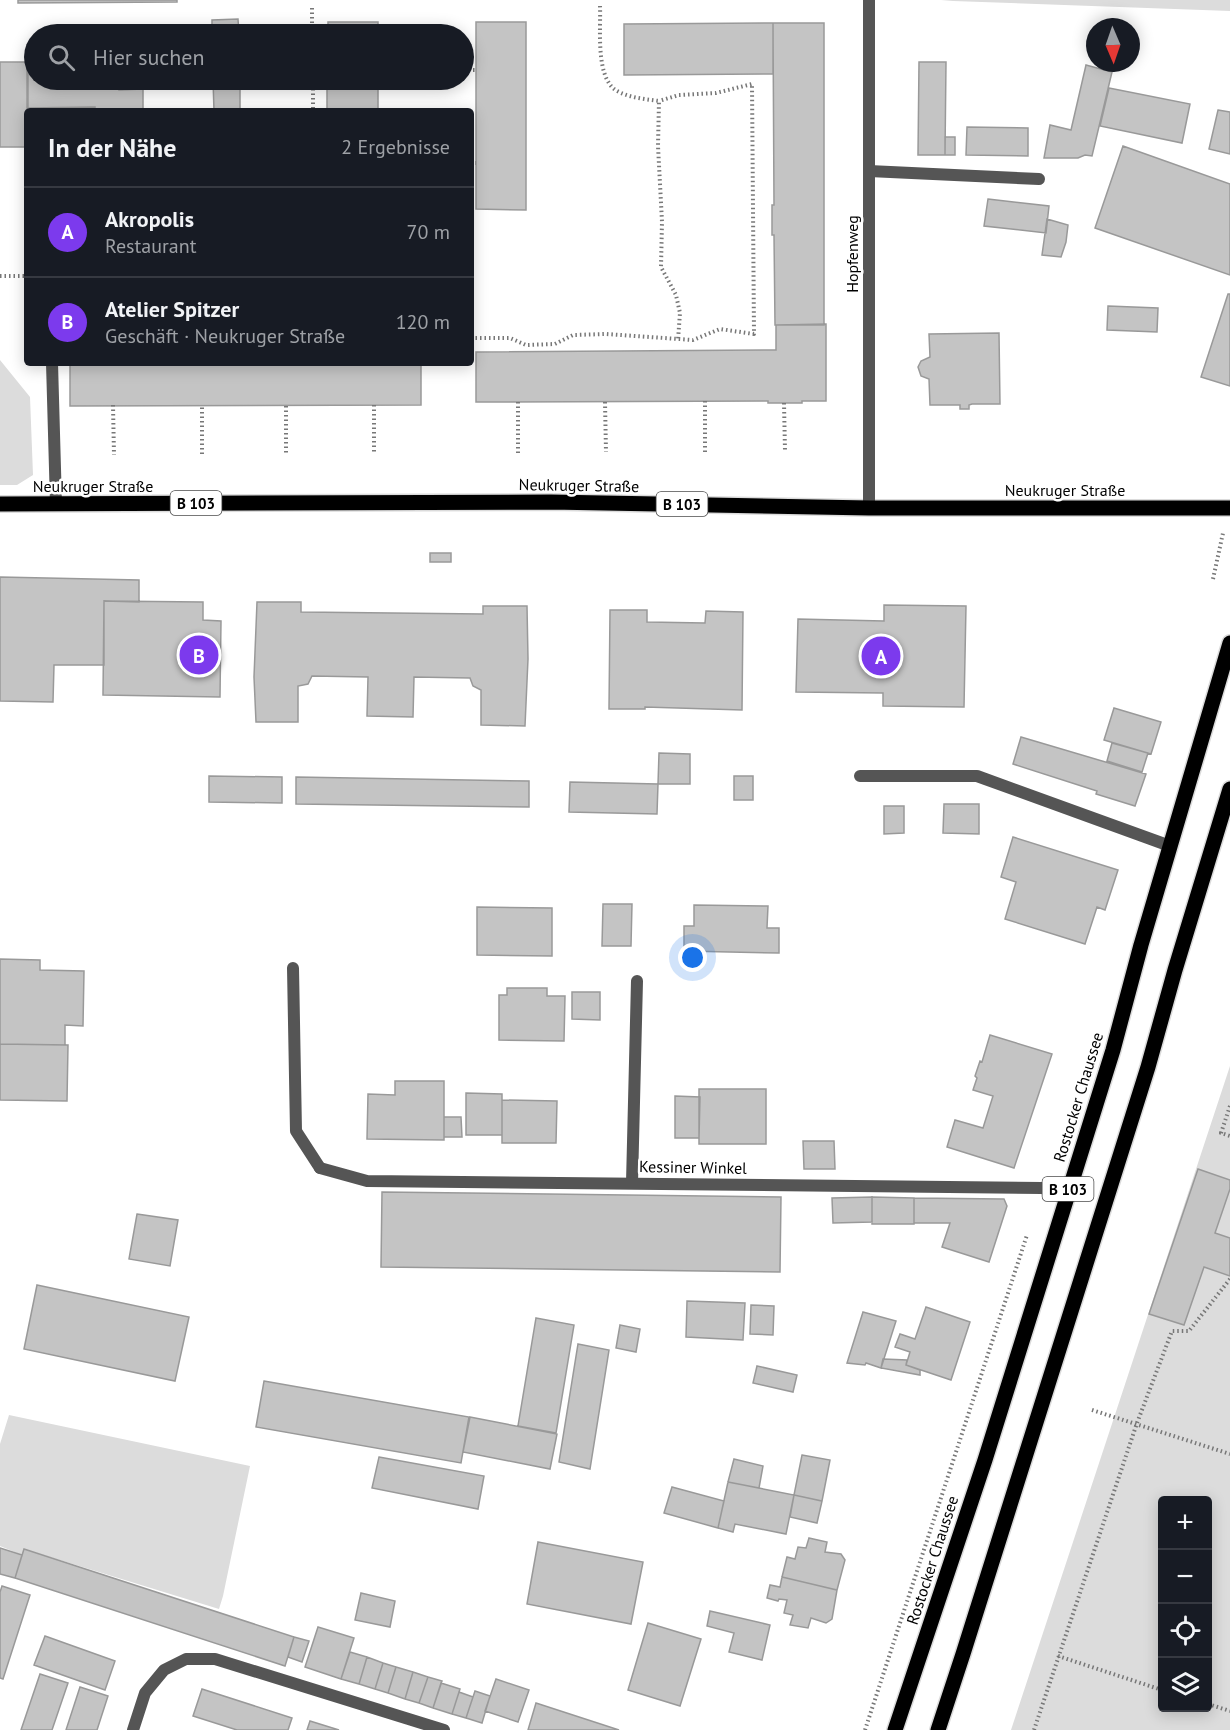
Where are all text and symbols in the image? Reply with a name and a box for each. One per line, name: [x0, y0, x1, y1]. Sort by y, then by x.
north arrow: [1086, 18, 1140, 72]
search box: [24, 24, 474, 90]
icon: search: [45, 41, 78, 74]
text: Hier suchen: [93, 43, 205, 71]
text: In der Nähe: [48, 131, 176, 164]
text: 2 Ergebnisse: [341, 134, 450, 160]
text: Akropolis: [105, 205, 194, 233]
street label: Hopfenweg: [842, 215, 862, 293]
text: A: [61, 219, 74, 245]
text: 70 m: [407, 219, 450, 245]
text: Restaurant: [105, 233, 196, 259]
text: Atelier Spitzer: [105, 295, 239, 323]
text: B: [62, 309, 73, 335]
text: 120 m: [396, 309, 450, 335]
text: Geschäft · Neukruger Straße: [105, 323, 345, 349]
street label: Neukruger Straße: [519, 474, 639, 496]
street label: Neukruger Straße: [33, 476, 153, 496]
street label: Neukruger Straße: [1005, 480, 1125, 500]
road number: B 103: [170, 491, 222, 515]
road number: B 103: [656, 492, 708, 516]
pin: B: [180, 632, 218, 678]
pin: A: [862, 634, 900, 678]
your location: [678, 943, 707, 972]
street label: Rostocker Chaussee: [1049, 1030, 1107, 1164]
street label: Kessiner Winkel: [639, 1156, 747, 1178]
road number: B 103: [1042, 1177, 1094, 1201]
street label: Rostocker Chaussee: [902, 1493, 962, 1627]
map controls: [1158, 1496, 1212, 1712]
button: +: [1158, 1496, 1212, 1550]
button: −: [1158, 1550, 1212, 1604]
button: locate: [1158, 1604, 1212, 1658]
button: layers: [1158, 1658, 1212, 1712]

